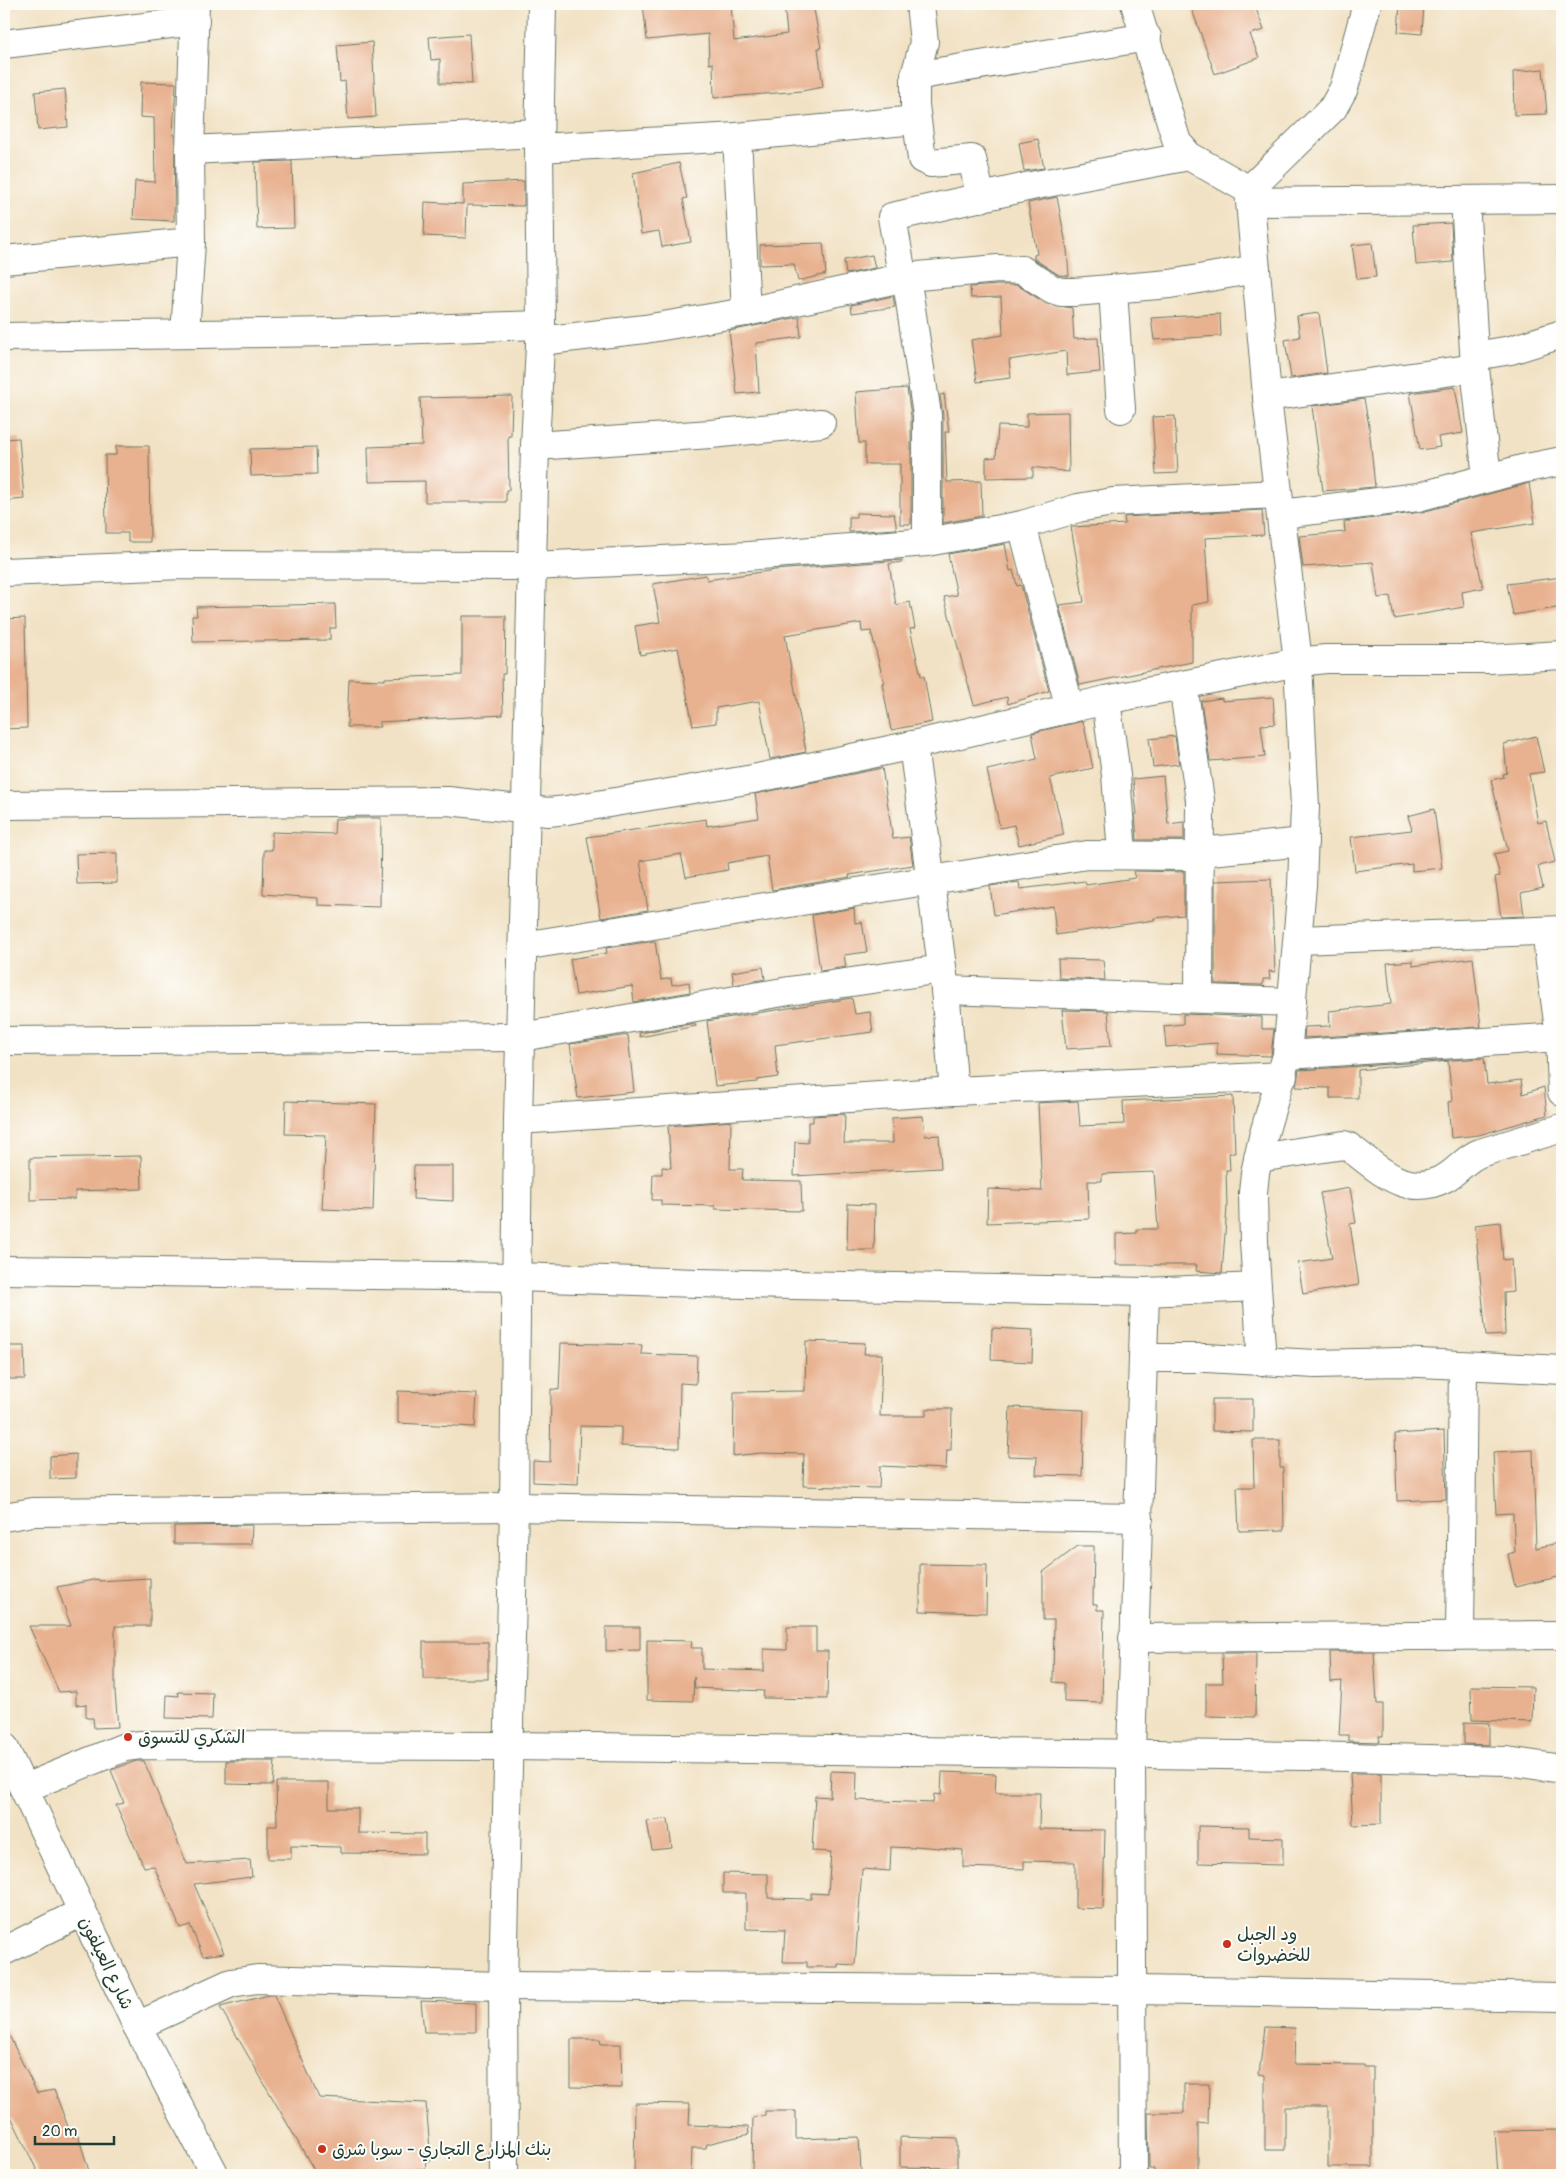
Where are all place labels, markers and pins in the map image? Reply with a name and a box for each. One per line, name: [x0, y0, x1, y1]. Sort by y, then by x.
place label: الشكري للتسوق: [138, 1726, 245, 1750]
marker: الشكري للتسوق: [122, 1731, 134, 1743]
place label: ود الجبل للخضروات: [1237, 1923, 1311, 1967]
marker: ود الجبل للخضروات: [1221, 1938, 1233, 1950]
place label: بنك المزارع التجاري - سوبا شرق: [332, 2138, 552, 2162]
marker: بنك المزارع التجاري - سوبا شرق: [316, 2143, 328, 2155]

